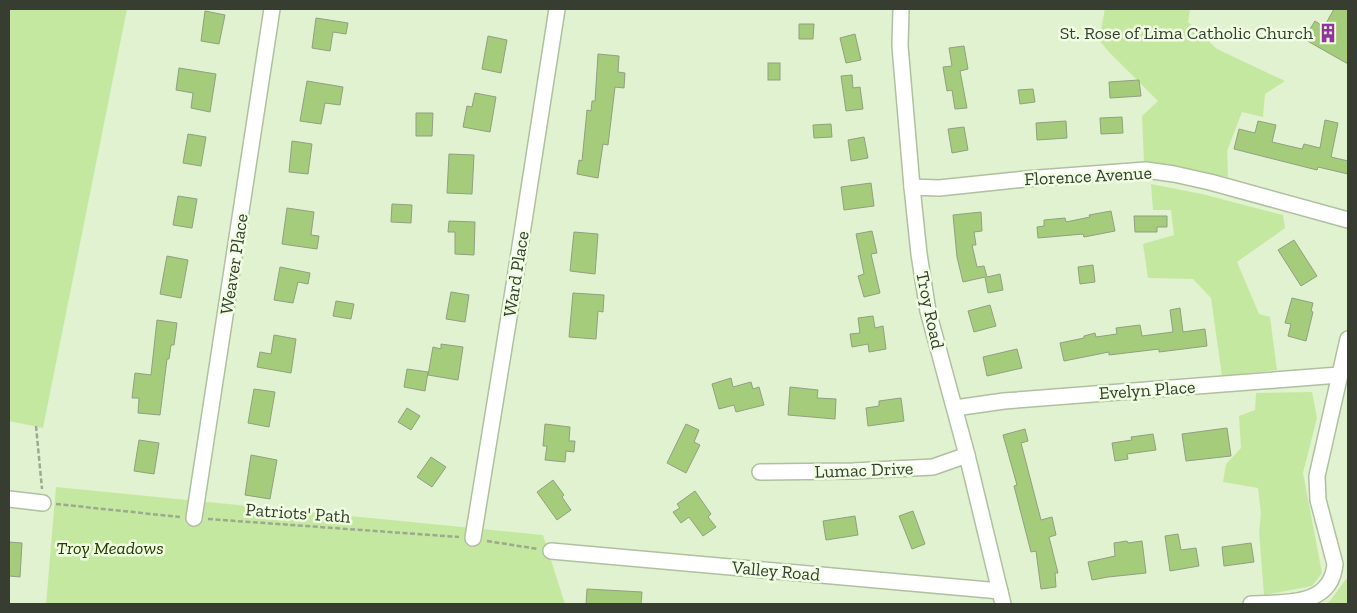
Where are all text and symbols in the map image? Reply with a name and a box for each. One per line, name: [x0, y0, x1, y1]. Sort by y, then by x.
place label: St. Rose of Lima Catholic Church: [1060, 22, 1313, 44]
building icon: St. Rose of Lima Catholic Church: [1317, 22, 1339, 44]
street label: Florence Avenue: [1024, 162, 1152, 190]
street label: Weaver Place: [215, 212, 253, 316]
street label: Ward Place: [498, 229, 534, 319]
street label: Troy Road: [911, 269, 949, 351]
street label: Evelyn Place: [1098, 376, 1196, 404]
street label: Lumac Drive: [814, 457, 914, 483]
street label: Patriots' Path: [245, 498, 351, 528]
park label: Troy Meadows: [56, 537, 164, 559]
street label: Valley Road: [730, 556, 821, 586]

